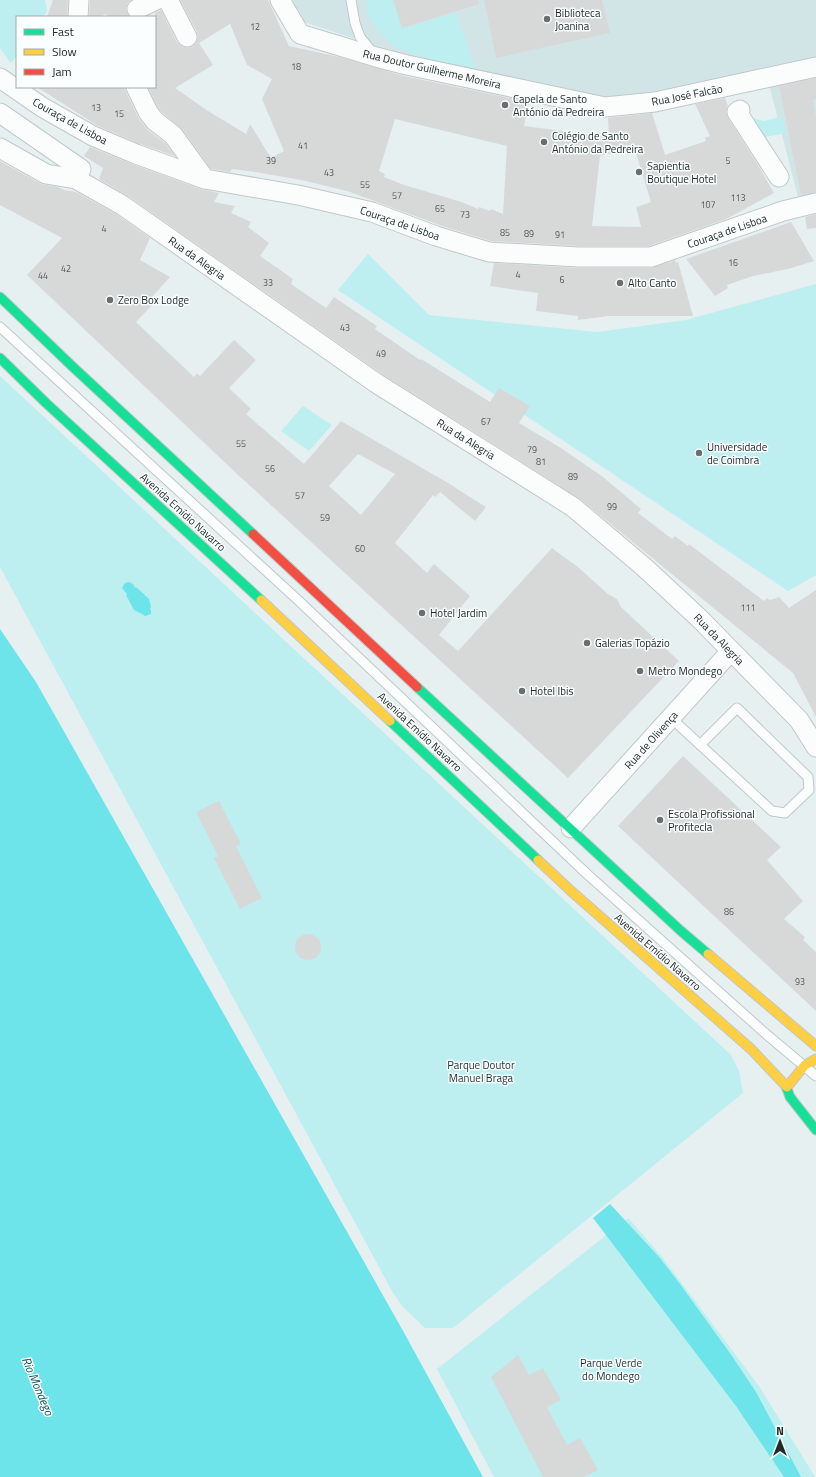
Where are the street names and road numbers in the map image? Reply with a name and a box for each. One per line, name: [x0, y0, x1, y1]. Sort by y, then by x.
street label: Rua Doutor Guilherme Moreira: [361, 45, 503, 93]
street label: Rua José Falcão: [650, 80, 724, 110]
street label: Couraça de Lisboa: [30, 94, 111, 148]
street label: Couraça de Lisboa: [358, 202, 442, 244]
street label: Couraça de Lisboa: [685, 210, 769, 252]
street label: Rua da Alegria: [165, 232, 229, 284]
street label: Rua da Alegria: [434, 415, 499, 464]
street label: Avenida Emídio Navarro: [137, 469, 229, 555]
street label: Rua da Alegria: [690, 610, 748, 669]
street label: Avenida Emídio Navarro: [374, 689, 466, 776]
street label: Rua de Olivença: [620, 707, 682, 773]
street label: Avenida Emídio Navarro: [611, 910, 705, 994]

